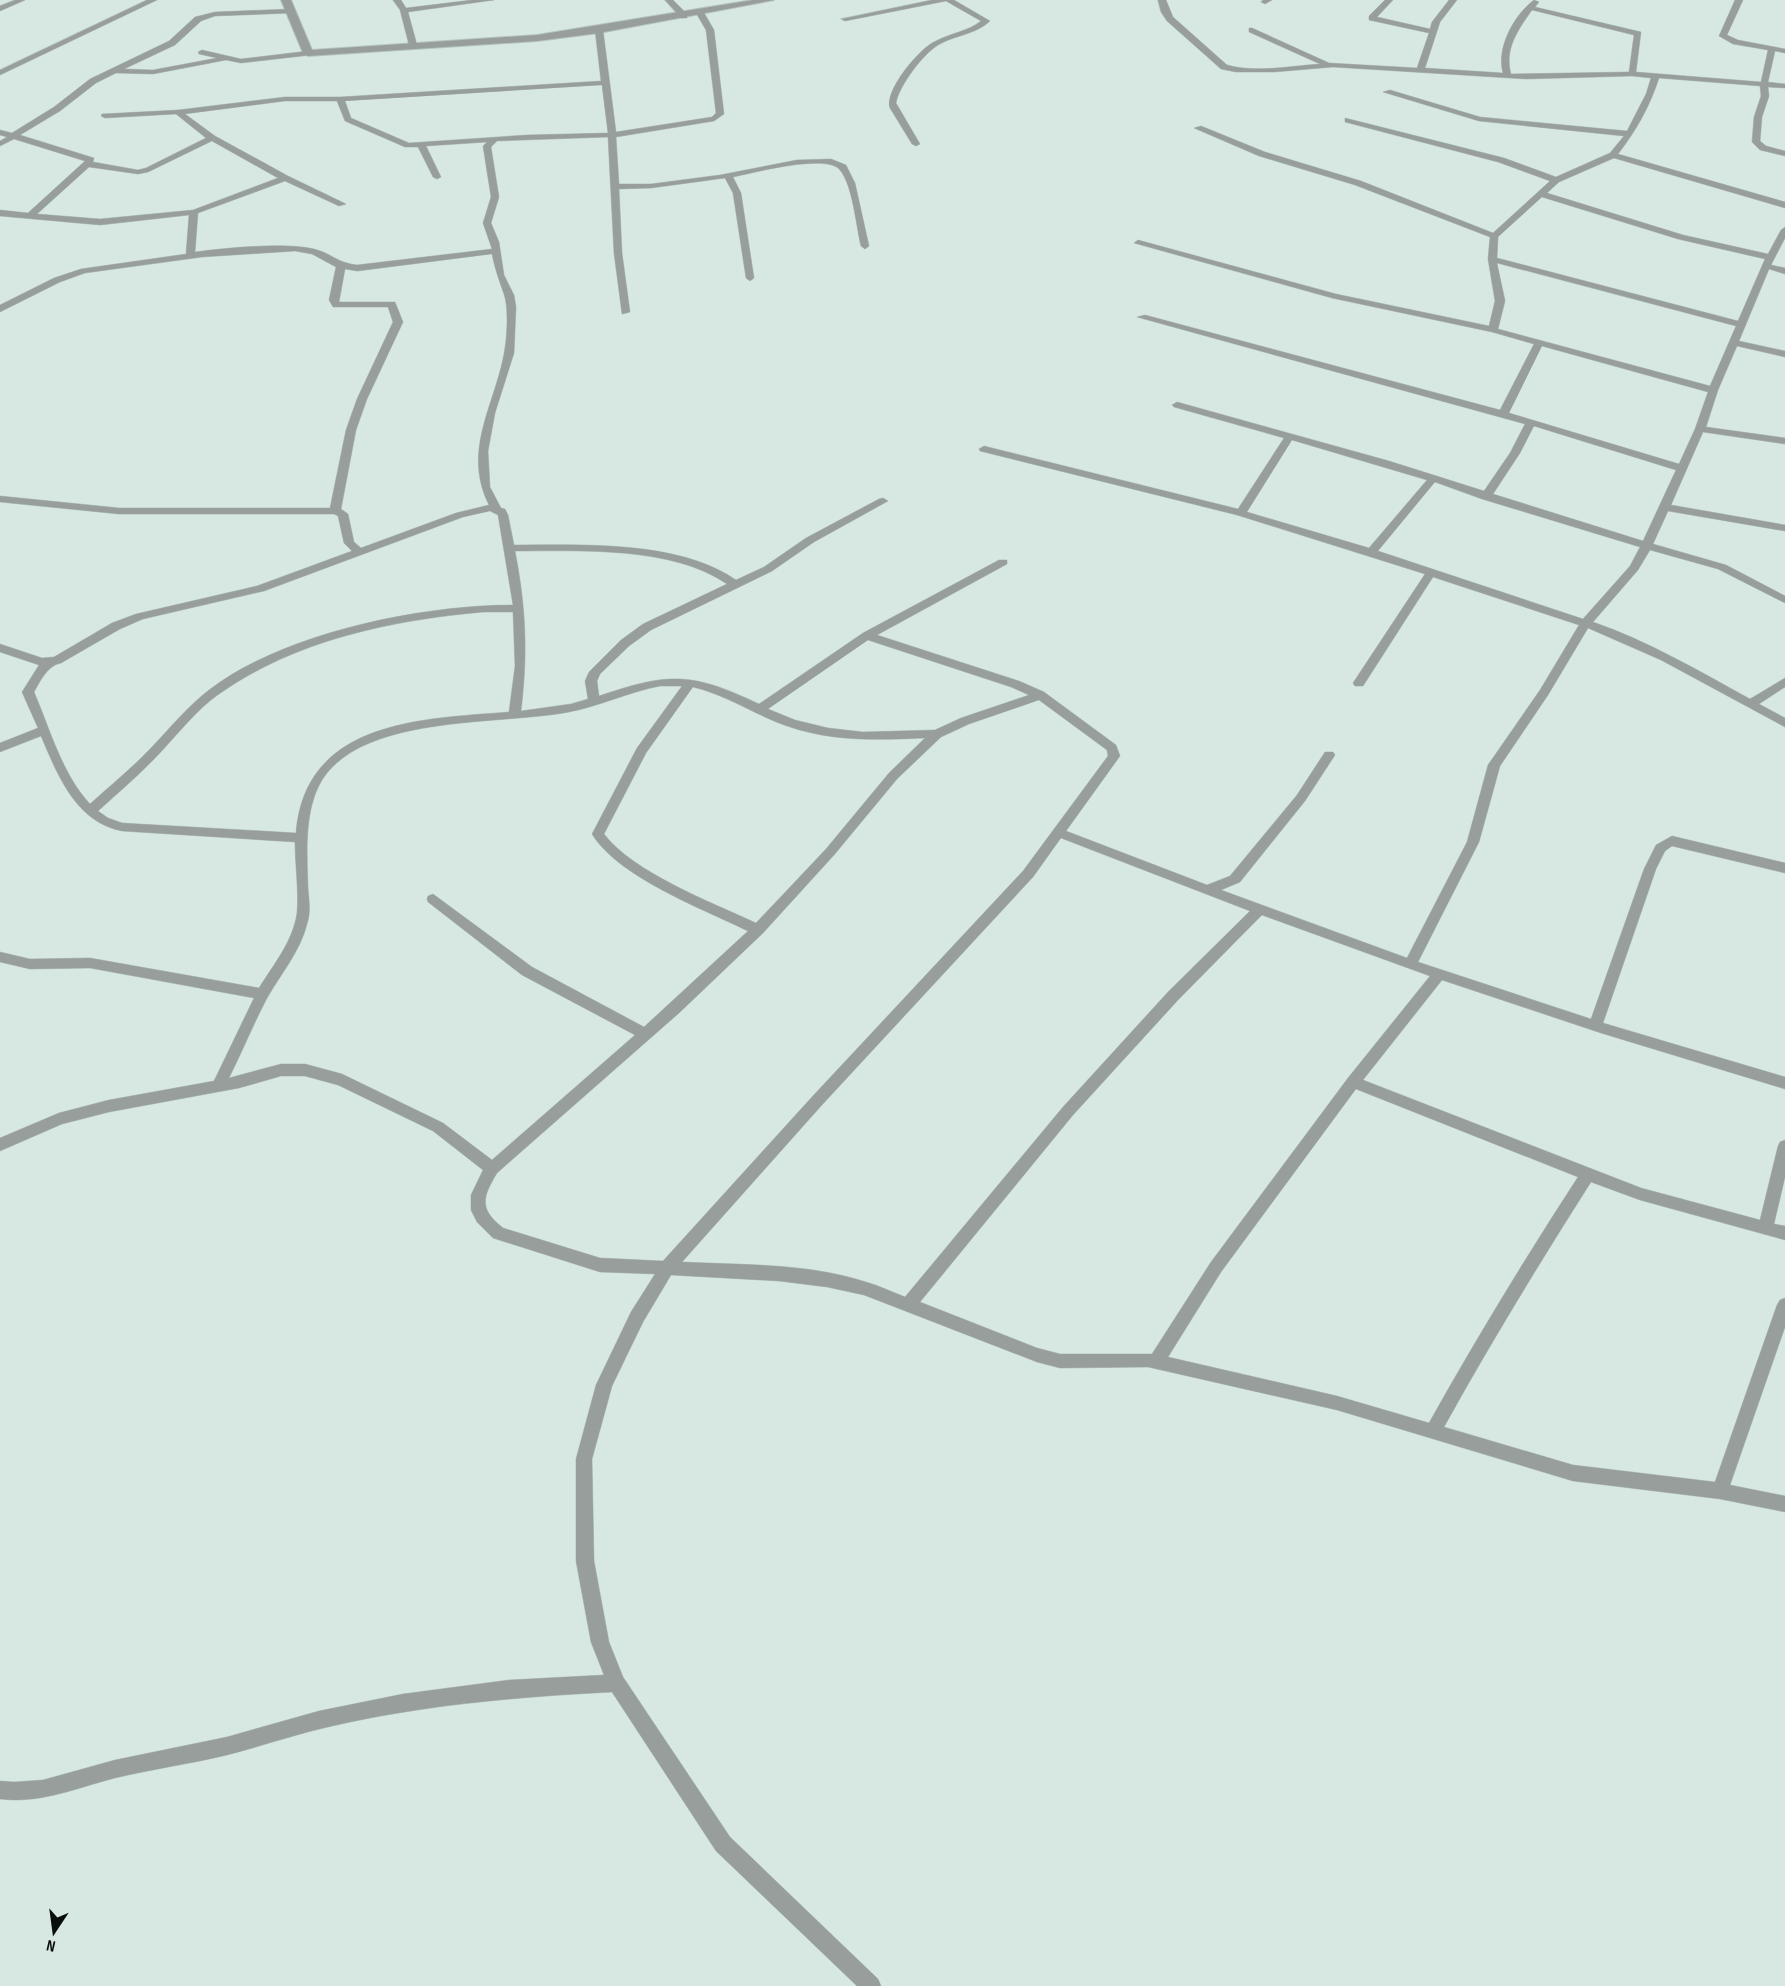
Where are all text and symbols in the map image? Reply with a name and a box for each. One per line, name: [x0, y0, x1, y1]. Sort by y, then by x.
north arrow: [24, 1902, 84, 1962]
text: N: [45, 1935, 57, 1955]

